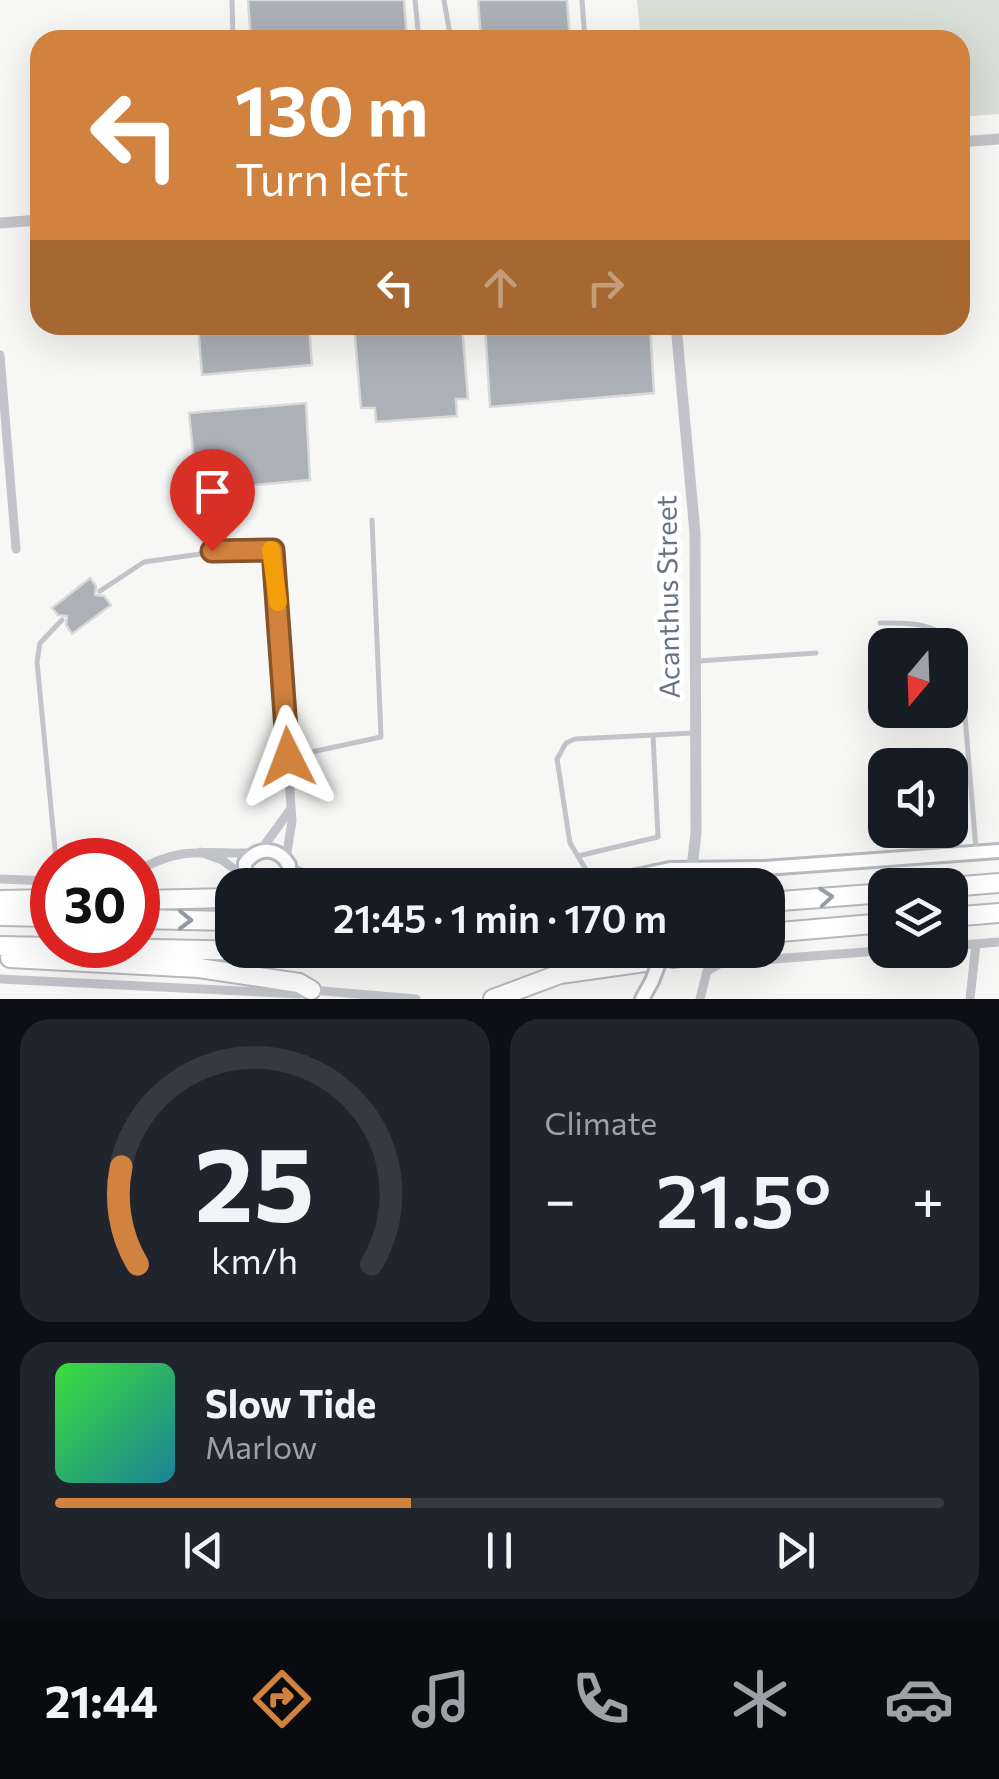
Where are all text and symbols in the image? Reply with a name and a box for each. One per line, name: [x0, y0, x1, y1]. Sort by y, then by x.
text: 130 m: [235, 65, 428, 150]
icon: left: [70, 70, 200, 200]
text: Turn left: [235, 150, 409, 205]
icon: left: [368, 260, 423, 315]
icon: ahead: [473, 260, 528, 315]
icon: right: [578, 260, 633, 315]
pin: [170, 449, 255, 552]
icon: arrive: [185, 464, 240, 519]
street label: Acanthus Street: [648, 495, 686, 699]
north arrow: [868, 628, 968, 728]
map controls: [868, 628, 968, 968]
position arrow: [236, 705, 340, 809]
button: sound: [868, 748, 968, 848]
speed limit sign: 30: [30, 838, 160, 968]
button: layers: [868, 868, 968, 968]
one-way arrow: [819, 887, 835, 909]
text: 21:45 · 1 min · 170 m: [333, 894, 667, 941]
one-way arrow: [178, 909, 193, 930]
text: Climate: [545, 1102, 657, 1142]
text: 25: [195, 1116, 315, 1243]
text: 21.5°: [656, 1152, 831, 1243]
text: −: [545, 1164, 576, 1231]
text: +: [912, 1164, 944, 1231]
text: km/h: [211, 1238, 298, 1281]
text: Slow Tide: [205, 1379, 376, 1426]
text: Marlow: [205, 1426, 317, 1466]
icon: previous: [176, 1523, 231, 1578]
icon: pause: [472, 1523, 527, 1578]
icon: next: [768, 1523, 823, 1578]
icon: directions: [247, 1664, 317, 1734]
icon: music: [406, 1664, 476, 1734]
icon: phone: [566, 1664, 636, 1734]
icon: climate: [725, 1664, 795, 1734]
icon: car: [884, 1664, 954, 1734]
text: 21:44: [45, 1672, 158, 1727]

